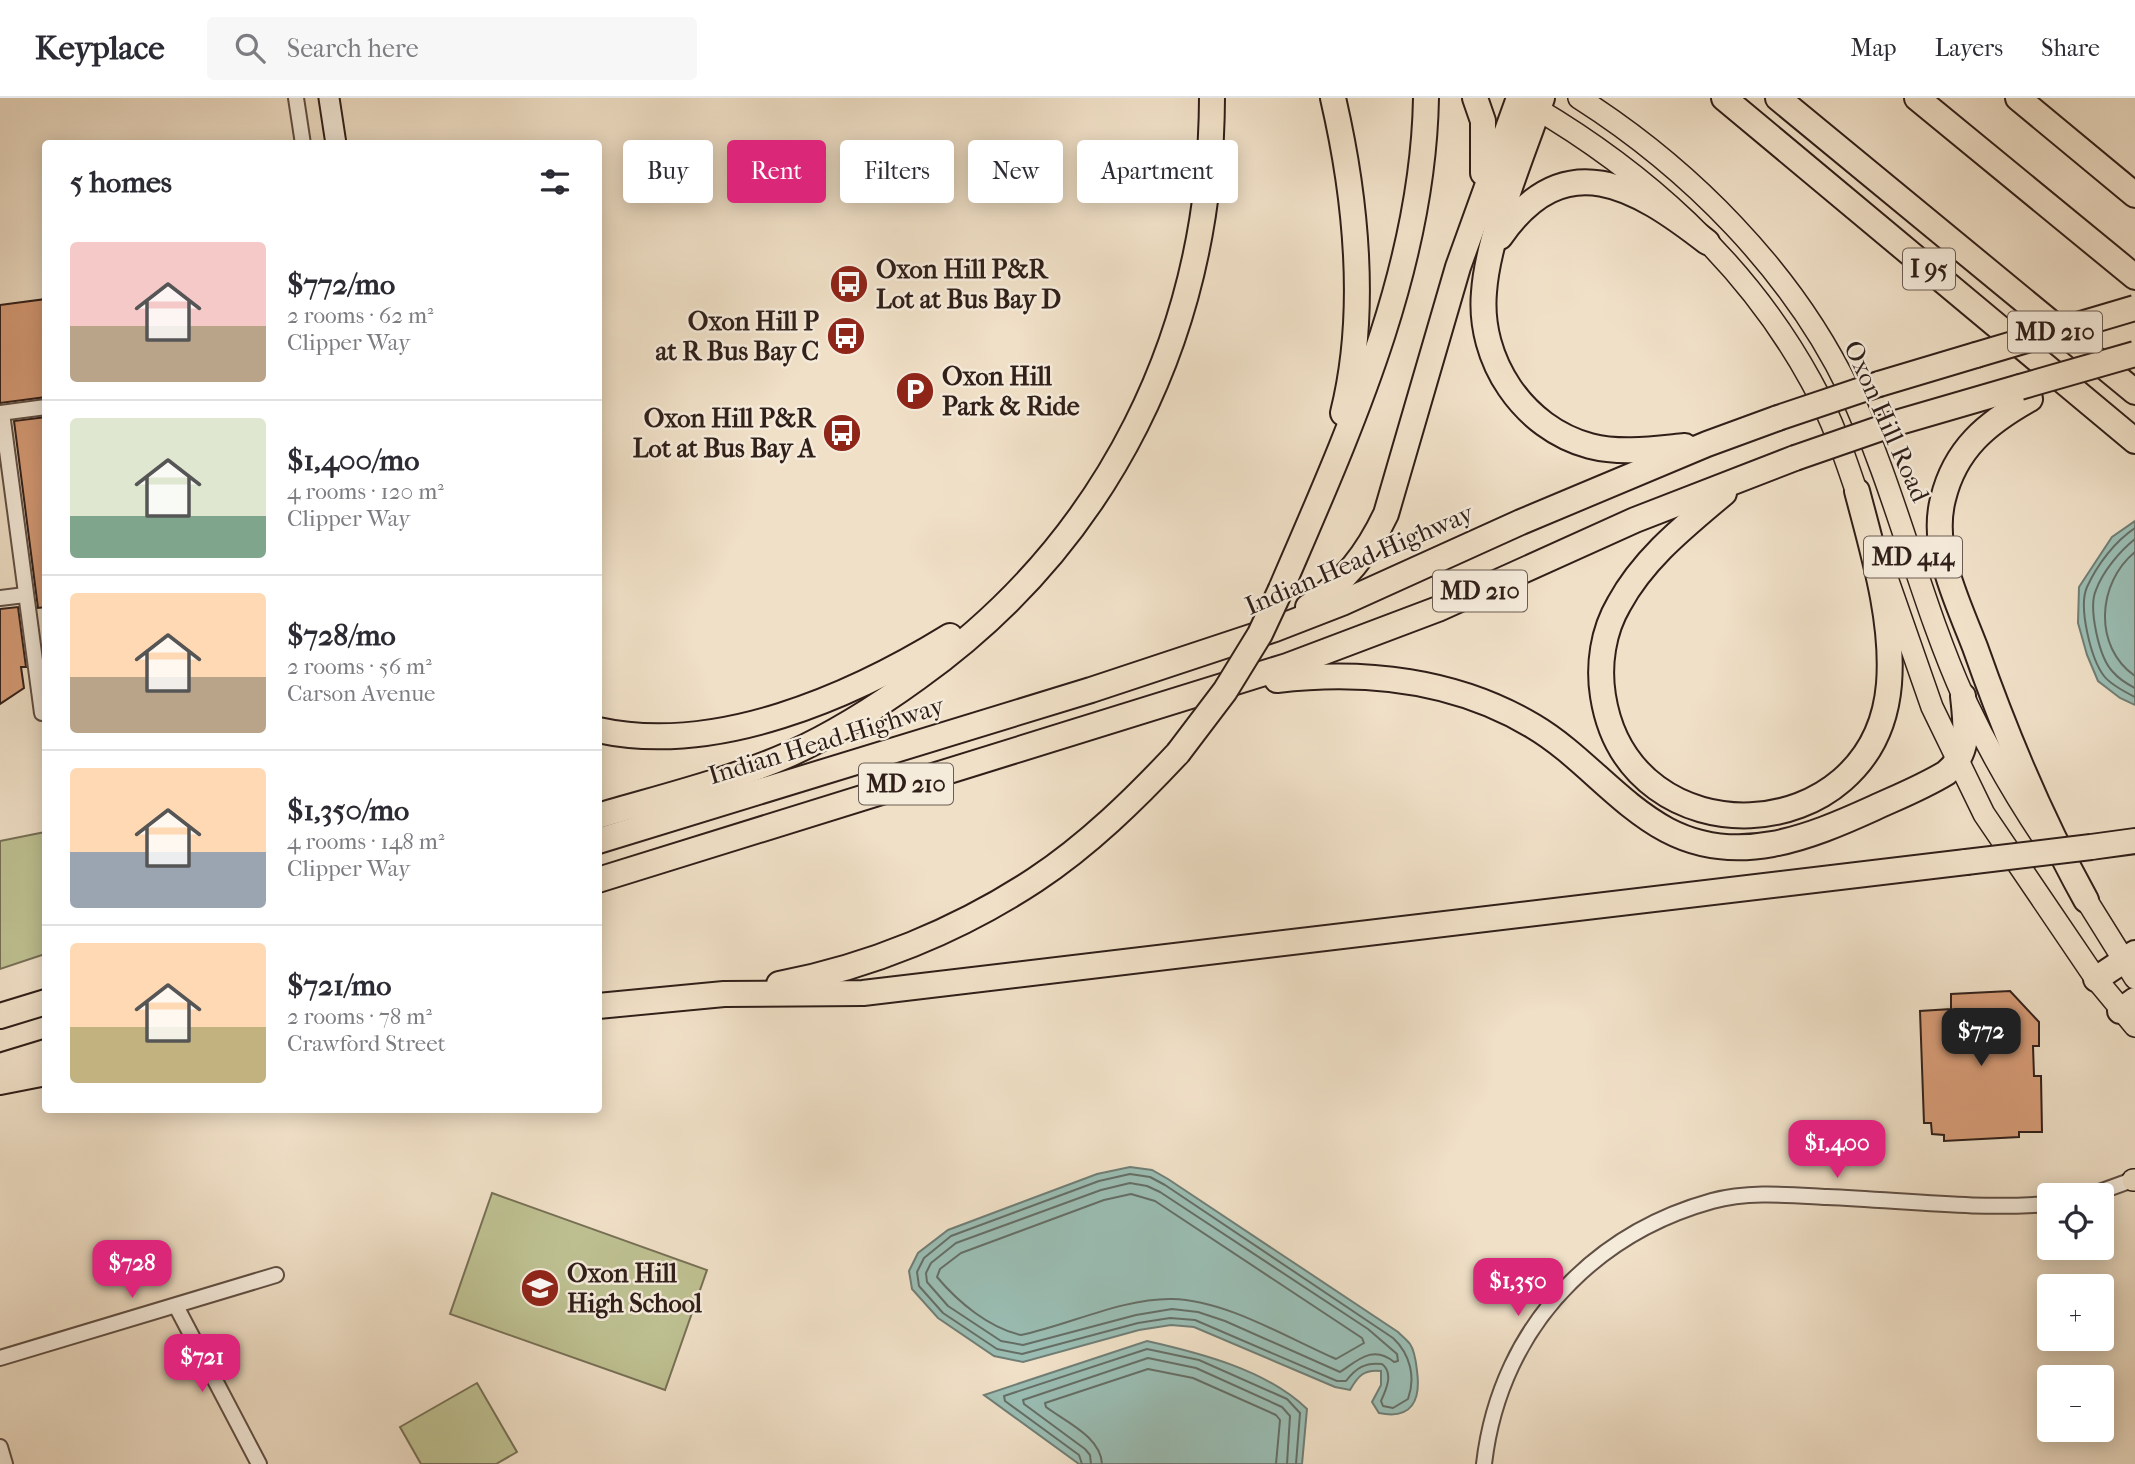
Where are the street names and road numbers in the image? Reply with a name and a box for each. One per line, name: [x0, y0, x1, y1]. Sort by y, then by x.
road number: I 95: [1903, 248, 1955, 289]
road number: MD 210: [2008, 312, 2102, 353]
street label: Oxon Hill Road: [1837, 336, 1936, 507]
street label: Indian Head Highway: [1240, 497, 1479, 622]
road number: MD 414: [1864, 536, 1962, 578]
road number: MD 210: [1433, 570, 1527, 612]
street label: Indian Head Highway: [704, 689, 949, 791]
road number: MD 210: [859, 764, 953, 804]

